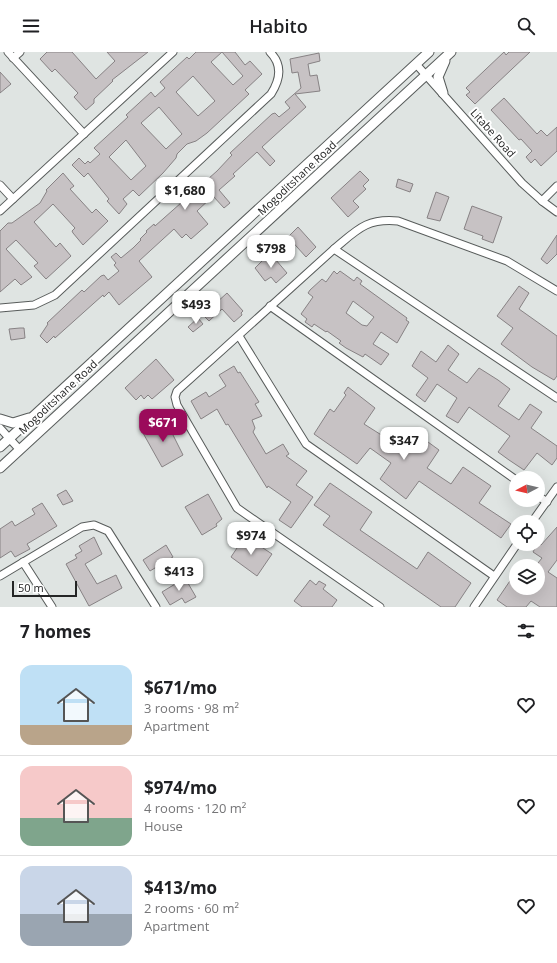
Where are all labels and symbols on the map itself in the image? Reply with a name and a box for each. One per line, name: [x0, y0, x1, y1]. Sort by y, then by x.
street label: Litabe Road: [468, 105, 519, 160]
street label: Mogoditshane Road: [254, 137, 339, 218]
pin: $1,680: [152, 177, 218, 211]
pin: $798: [247, 235, 295, 269]
pin: $493: [172, 291, 220, 325]
street label: Mogoditshane Road: [15, 356, 100, 437]
pin: $671: [139, 409, 187, 443]
pin: $347: [380, 427, 428, 461]
north arrow: [509, 471, 545, 507]
pin: $974: [227, 522, 275, 556]
pin: $413: [155, 558, 203, 592]
scale bar: [12, 579, 77, 598]

